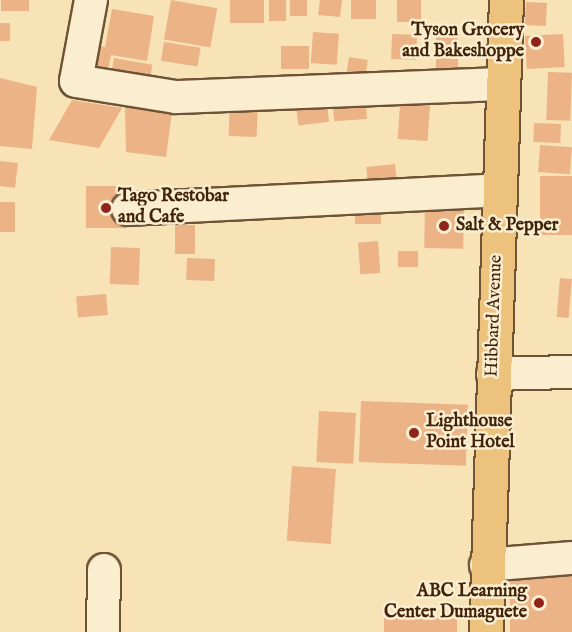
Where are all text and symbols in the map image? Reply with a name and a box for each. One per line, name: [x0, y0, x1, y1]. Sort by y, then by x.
place label: Tyson Grocery and Bakeshoppe: [402, 21, 524, 63]
marker: Tyson Grocery and Bakeshoppe: [529, 35, 543, 49]
place label: Tago Restobar and Cafe: [118, 187, 229, 230]
marker: Tago Restobar and Cafe: [99, 201, 113, 215]
place label: Salt & Pepper: [456, 215, 558, 237]
marker: Salt & Pepper: [437, 219, 451, 233]
street label: Hibbard Avenue: [482, 254, 508, 378]
place label: Lighthouse Point Hotel: [426, 412, 514, 454]
marker: Lighthouse Point Hotel: [407, 426, 421, 440]
place label: ABC Learning Center Dumaguete: [384, 582, 527, 624]
marker: ABC Learning Center Dumaguete: [532, 596, 546, 610]

